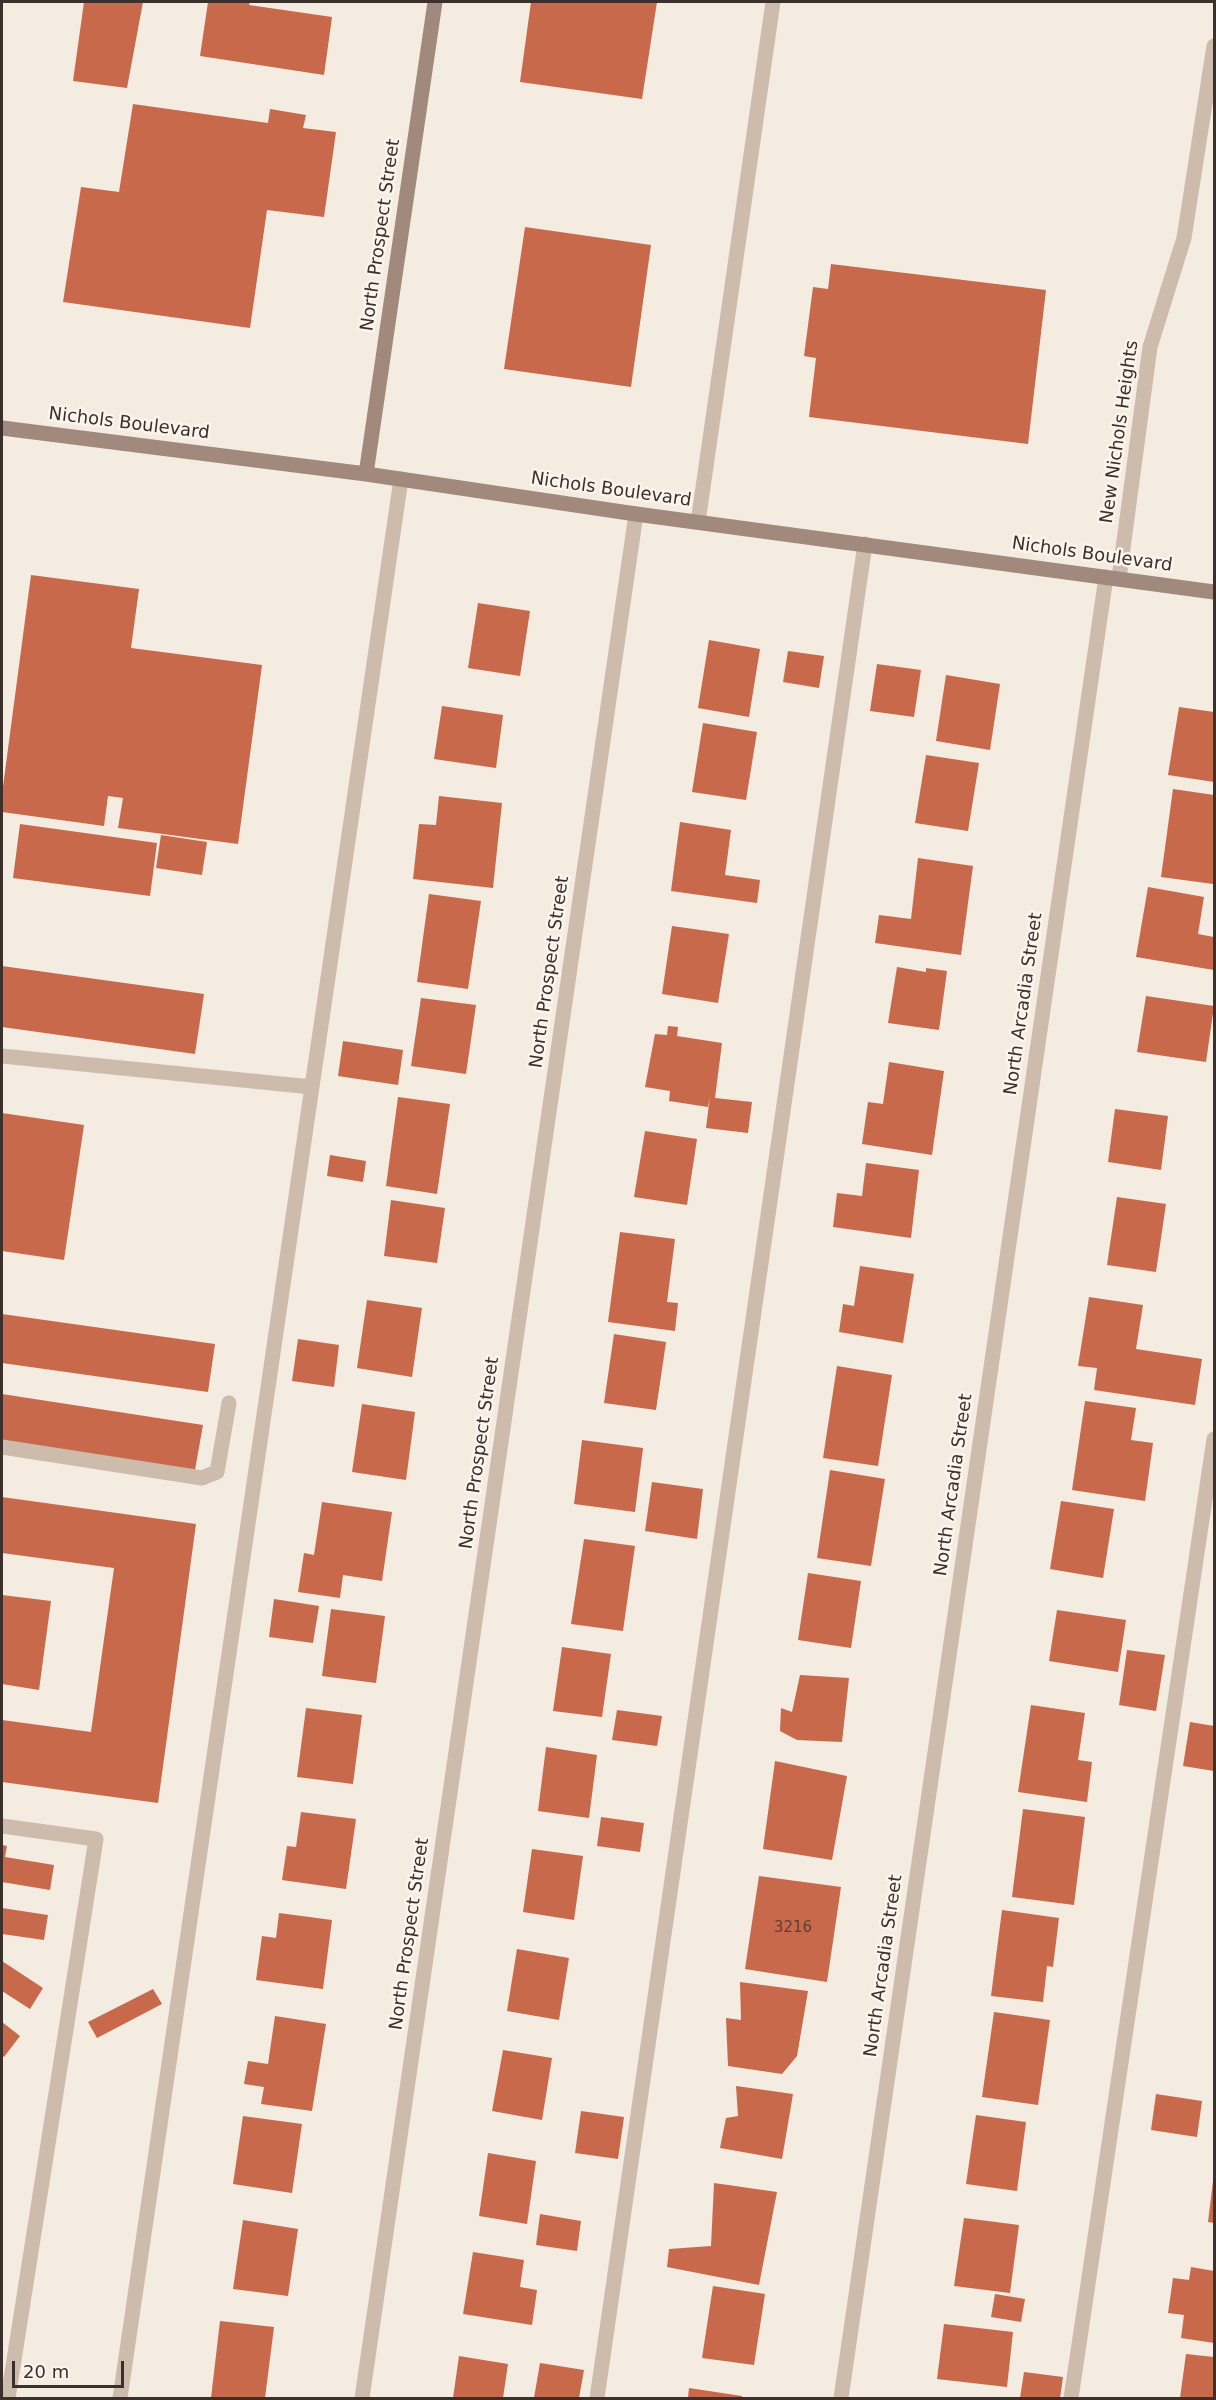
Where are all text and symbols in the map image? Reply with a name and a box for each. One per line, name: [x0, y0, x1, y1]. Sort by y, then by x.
street label: North Prospect Street: [357, 138, 405, 332]
street label: New Nichols Heights: [1096, 339, 1144, 525]
street label: Nichols Boulevard: [47, 403, 211, 445]
street label: Nichols Boulevard: [529, 468, 693, 512]
street label: Nichols Boulevard: [1010, 533, 1174, 577]
street label: North Prospect Street: [526, 875, 574, 1069]
street label: North Arcadia Street: [1000, 911, 1048, 1097]
street label: North Prospect Street: [456, 1356, 504, 1550]
street label: North Arcadia Street: [930, 1392, 978, 1578]
street label: North Prospect Street: [386, 1837, 434, 2031]
street label: North Arcadia Street: [860, 1873, 908, 2059]
house number: 3216: [774, 1919, 812, 1937]
scale bar: [15, 2349, 128, 2387]
text: 20 m: [23, 2361, 69, 2382]

